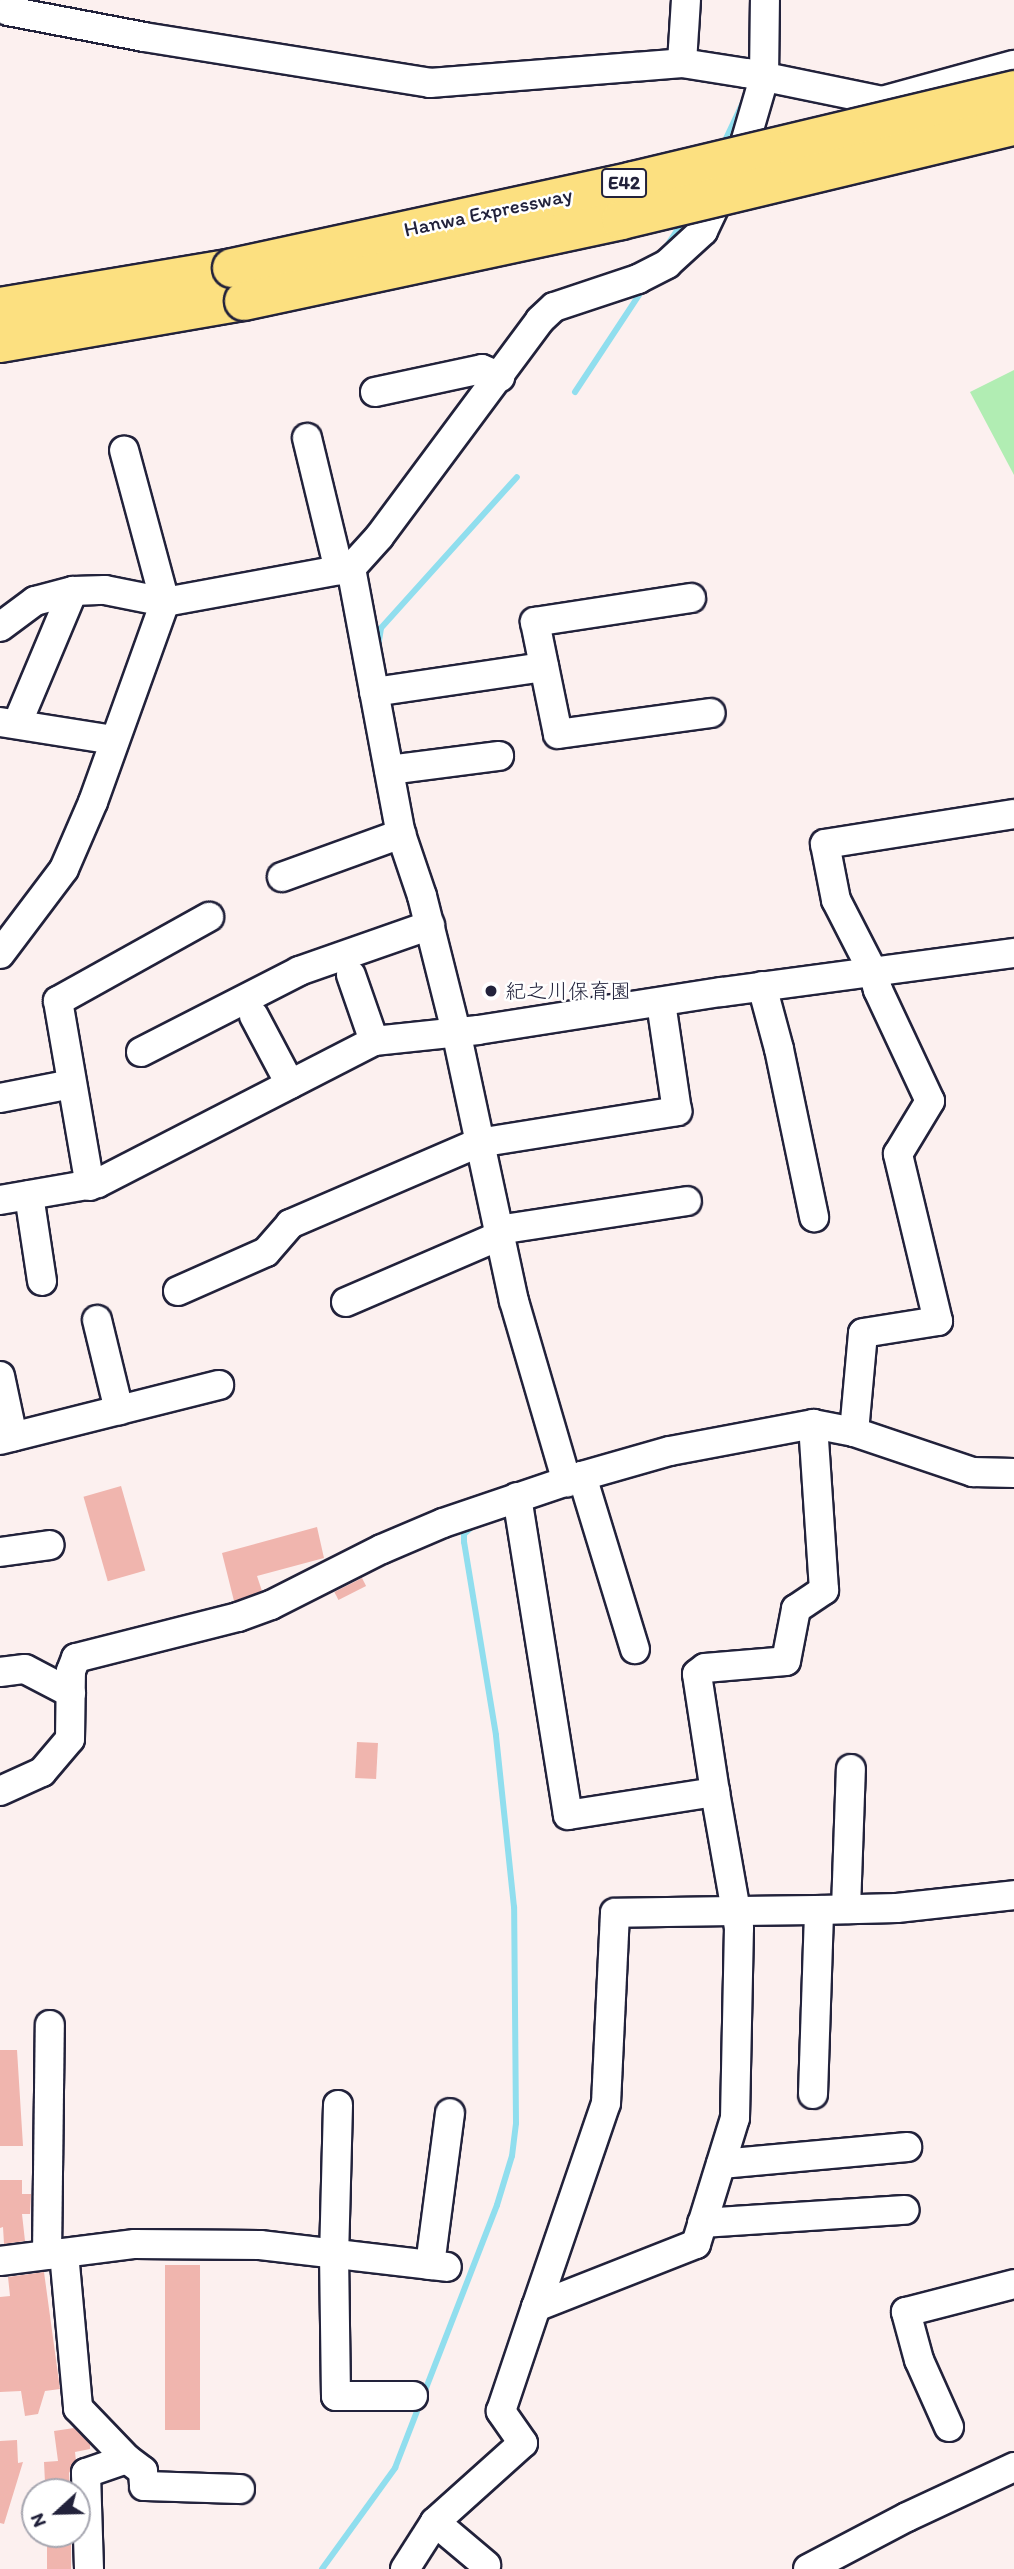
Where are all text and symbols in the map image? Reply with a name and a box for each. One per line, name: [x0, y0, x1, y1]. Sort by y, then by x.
road number: E42: [600, 168, 648, 198]
street label: Hanwa Expressway: [402, 182, 574, 242]
place label: 紀之川保育園: [505, 978, 631, 1004]
marker: 紀之川保育園: [483, 983, 499, 999]
north arrow: [21, 2478, 91, 2548]
text: N: [25, 2510, 51, 2531]

